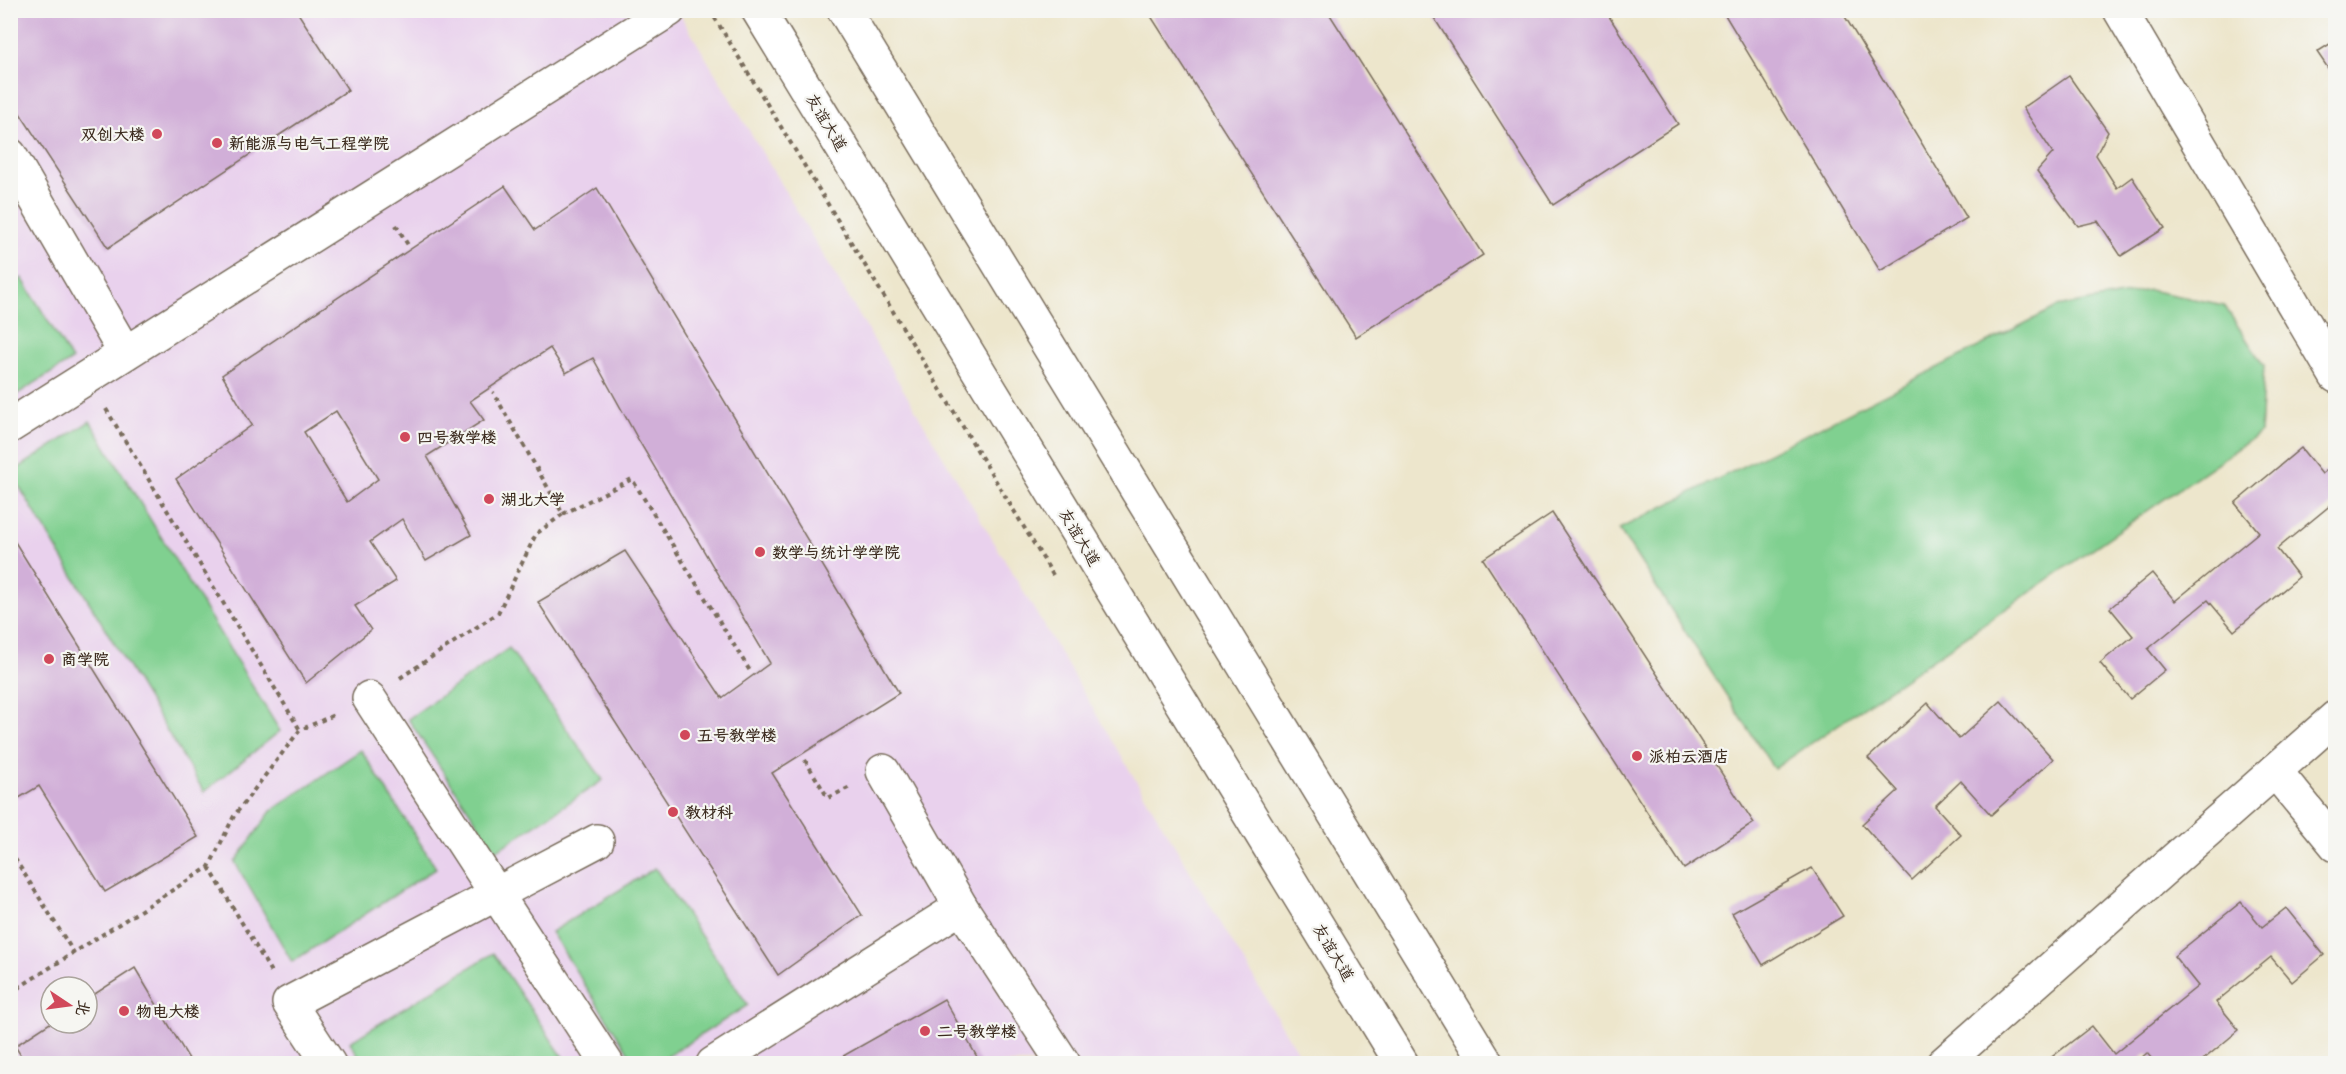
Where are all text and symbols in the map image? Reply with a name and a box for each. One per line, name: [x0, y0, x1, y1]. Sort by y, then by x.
street label: 友谊大道: [802, 89, 853, 155]
place label: 双创大楼: [81, 123, 145, 144]
marker: 双创大楼: [150, 127, 164, 141]
place label: 新能源与电气工程学院: [229, 132, 389, 153]
marker: 新能源与电气工程学院: [210, 136, 224, 150]
place label: 四号教学楼: [417, 426, 497, 447]
marker: 四号教学楼: [398, 430, 412, 444]
place label: 湖北大学: [501, 488, 565, 509]
marker: 湖北大学: [482, 492, 496, 506]
street label: 友谊大道: [1055, 504, 1106, 570]
place label: 数学与统计学学院: [772, 541, 900, 562]
marker: 数学与统计学学院: [753, 545, 767, 559]
place label: 商学院: [61, 648, 109, 669]
marker: 商学院: [42, 652, 56, 666]
place label: 五号教学楼: [697, 724, 777, 745]
marker: 五号教学楼: [678, 728, 692, 742]
place label: 派柏云酒店: [1649, 745, 1729, 766]
marker: 派柏云酒店: [1630, 749, 1644, 763]
place label: 教材科: [685, 801, 733, 822]
marker: 教材科: [666, 805, 680, 819]
street label: 友谊大道: [1309, 919, 1360, 985]
north arrow: [39, 975, 99, 1035]
text: 北: [72, 998, 96, 1019]
place label: 物电大楼: [136, 1000, 200, 1021]
marker: 物电大楼: [117, 1004, 131, 1018]
place label: 二号教学楼: [937, 1020, 1017, 1041]
marker: 二号教学楼: [918, 1024, 932, 1038]

